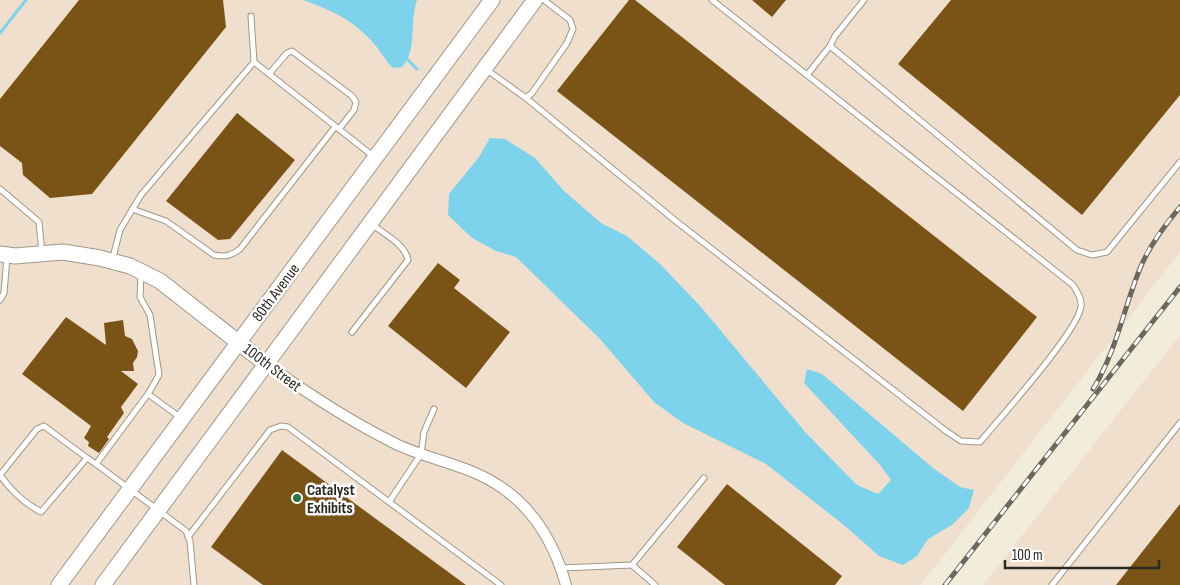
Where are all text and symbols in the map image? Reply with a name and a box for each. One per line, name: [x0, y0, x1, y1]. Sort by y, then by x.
street label: 80th Avenue: [248, 260, 304, 326]
street label: 100th Street: [239, 340, 305, 396]
place label: Catalyst Exhibits: [307, 481, 355, 518]
marker: Catalyst Exhibits: [291, 492, 303, 504]
scale bar: [1005, 538, 1159, 570]
text: 100 m: [1012, 546, 1043, 565]

